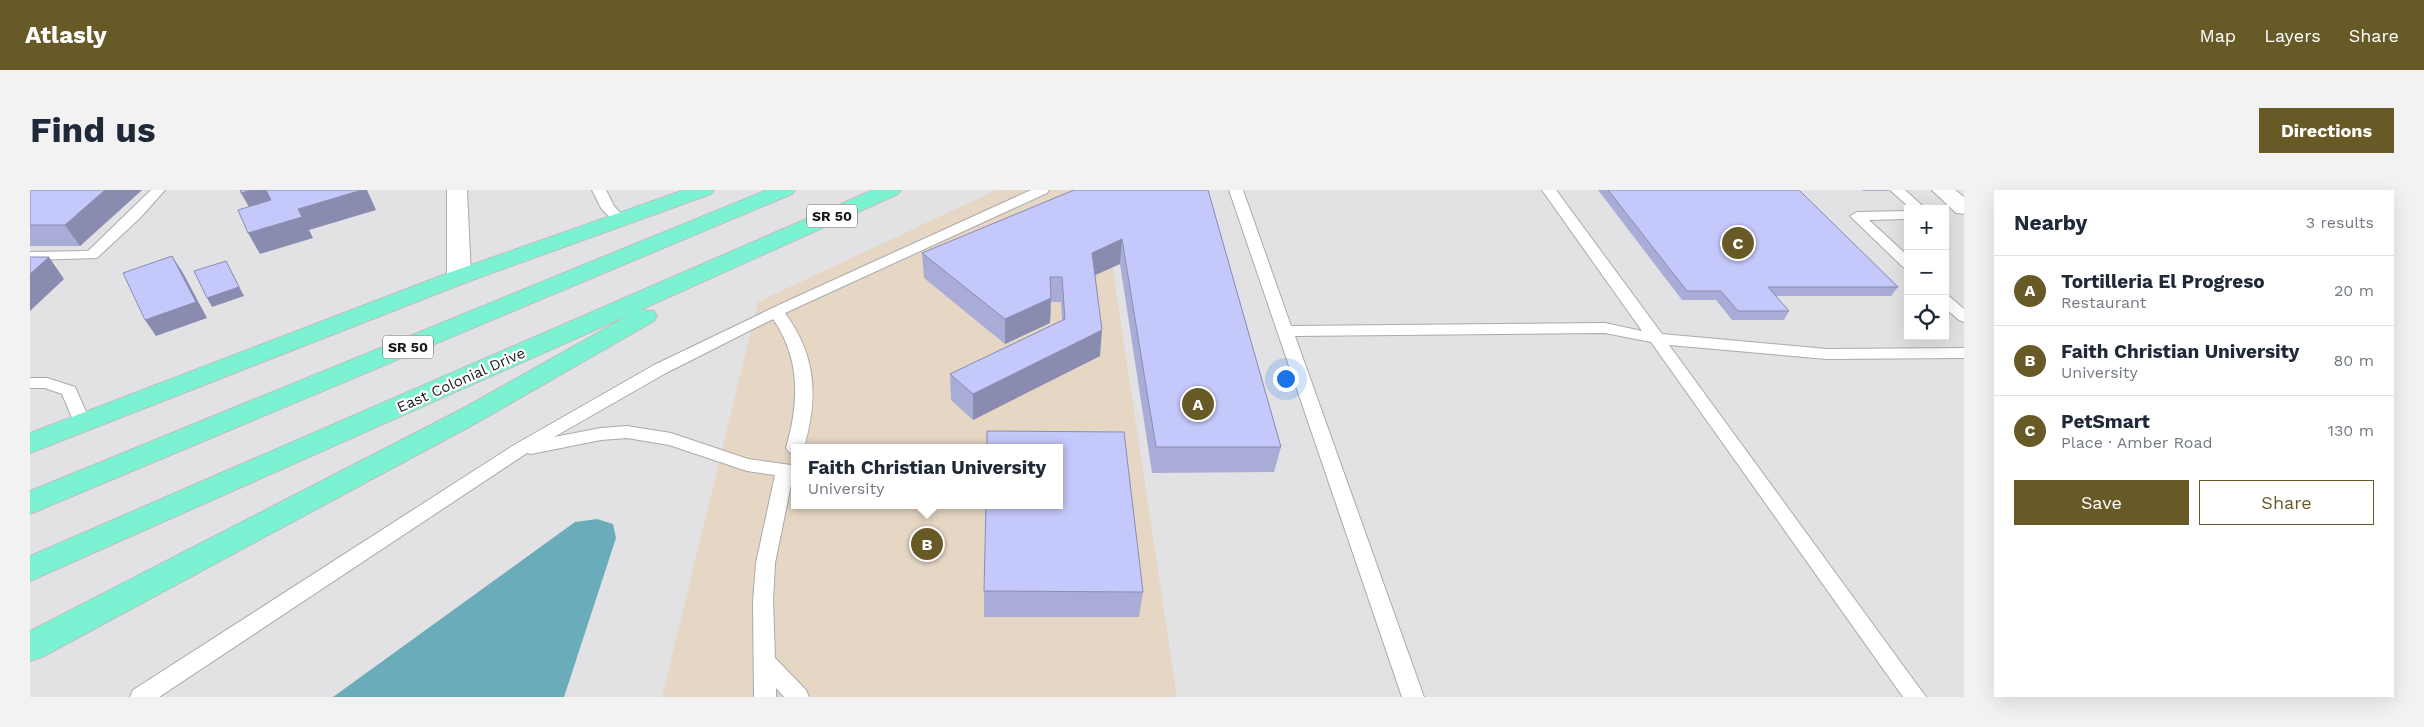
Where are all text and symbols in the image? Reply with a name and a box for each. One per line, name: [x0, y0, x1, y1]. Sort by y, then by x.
text: Atlasly: [25, 21, 107, 49]
text: Map: [2199, 25, 2236, 46]
text: Layers: [2264, 25, 2321, 46]
text: Share: [2349, 25, 2399, 46]
button: Directions: [2259, 108, 2394, 153]
text: Find us: [30, 109, 156, 151]
road number: SR 50: [807, 205, 857, 228]
map controls: [1904, 205, 1949, 340]
button: +: [1904, 205, 1949, 250]
text: Nearby: [2014, 210, 2087, 235]
text: 3 results: [2306, 213, 2374, 232]
pin: C: [1722, 224, 1754, 262]
button: −: [1904, 250, 1949, 295]
text: Tortilleria El Progreso: [2061, 270, 2265, 293]
text: A: [2025, 281, 2035, 300]
text: 20 m: [2334, 281, 2374, 300]
text: Restaurant: [2061, 293, 2147, 312]
button: locate: [1904, 295, 1949, 340]
road number: SR 50: [383, 336, 433, 358]
text: Faith Christian University: [2061, 340, 2300, 363]
street label: East Colonial Drive: [394, 344, 528, 416]
text: B: [2025, 351, 2035, 370]
text: 80 m: [2333, 351, 2374, 370]
text: University: [2061, 363, 2138, 382]
your location: [1273, 366, 1299, 392]
pin: A: [1182, 385, 1214, 423]
text: PetSmart: [2061, 410, 2150, 433]
text: C: [2025, 421, 2035, 440]
text: 130 m: [2328, 421, 2374, 440]
text: Place · Amber Road: [2061, 433, 2213, 452]
popup: [791, 444, 1063, 509]
text: Faith Christian University: [808, 456, 1046, 479]
text: University: [808, 479, 885, 498]
button: Save: [2014, 480, 2189, 525]
button: Share: [2199, 480, 2374, 525]
pin: B: [911, 525, 943, 563]

